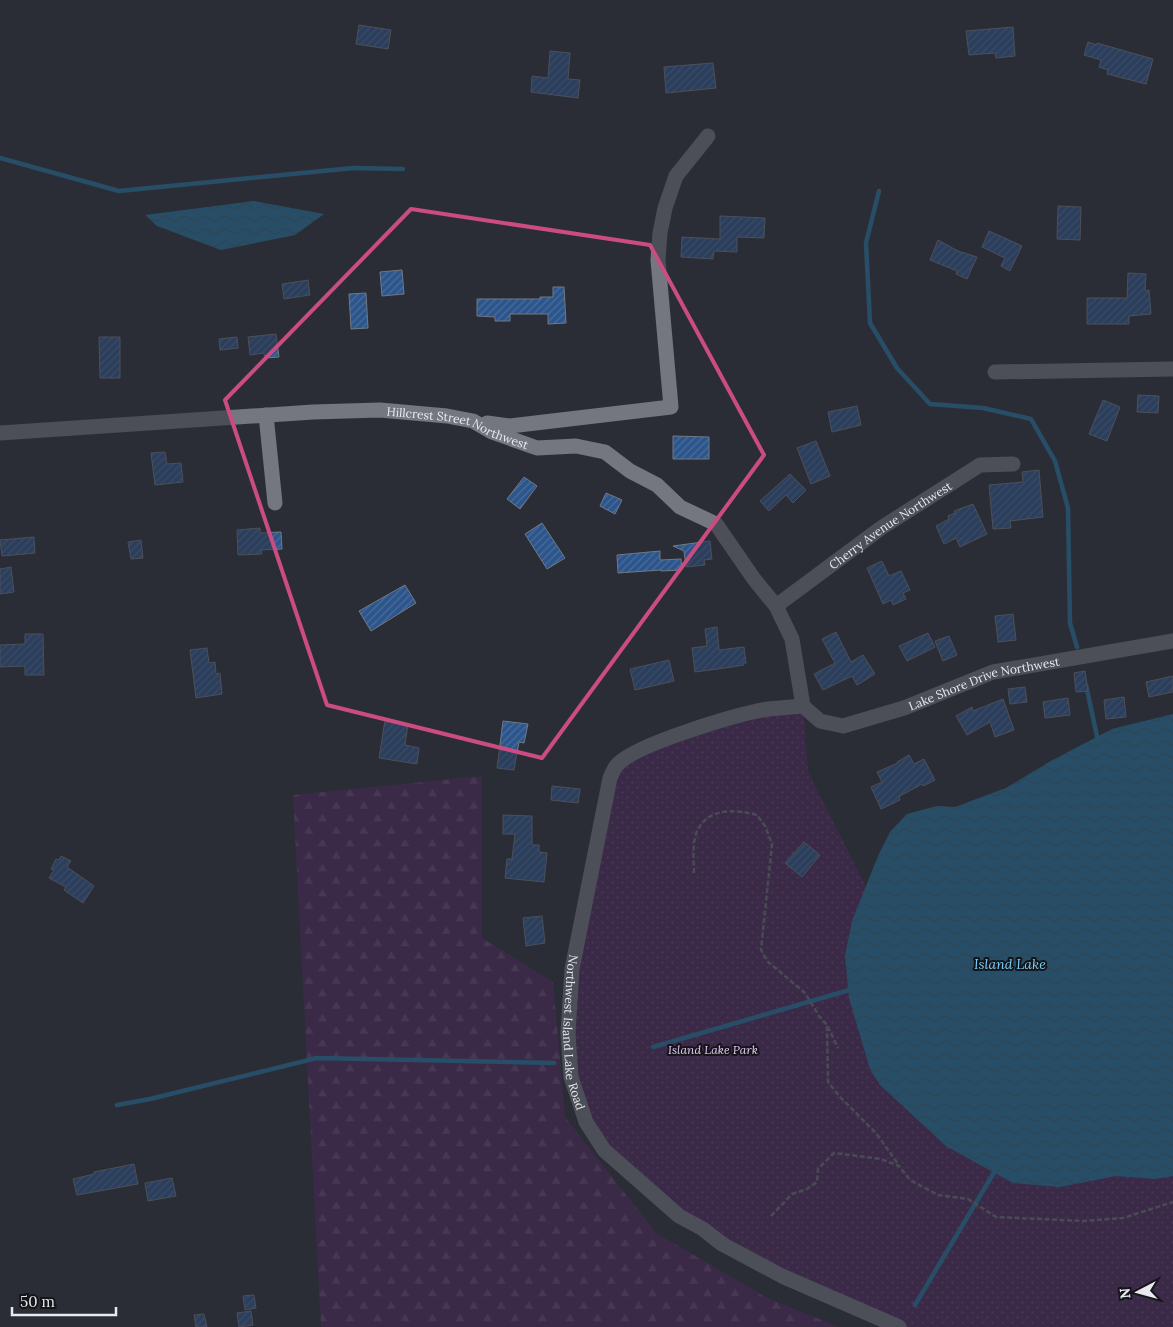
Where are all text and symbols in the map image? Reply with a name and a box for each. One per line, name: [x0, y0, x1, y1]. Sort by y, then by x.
street label: Hillcrest Street Northwest: [386, 403, 531, 452]
street label: Cherry Avenue Northwest: [826, 477, 954, 572]
street label: Lake Shore Drive Northwest: [906, 653, 1061, 713]
street label: Northwest Island Lake Road: [560, 954, 589, 1112]
water label: Island Lake: [974, 955, 1046, 973]
park label: Island Lake Park: [668, 1042, 758, 1057]
north arrow: [1113, 1267, 1163, 1317]
scale bar: [12, 1284, 116, 1316]
text: N: [1116, 1287, 1135, 1300]
text: 50 m: [20, 1292, 55, 1311]

